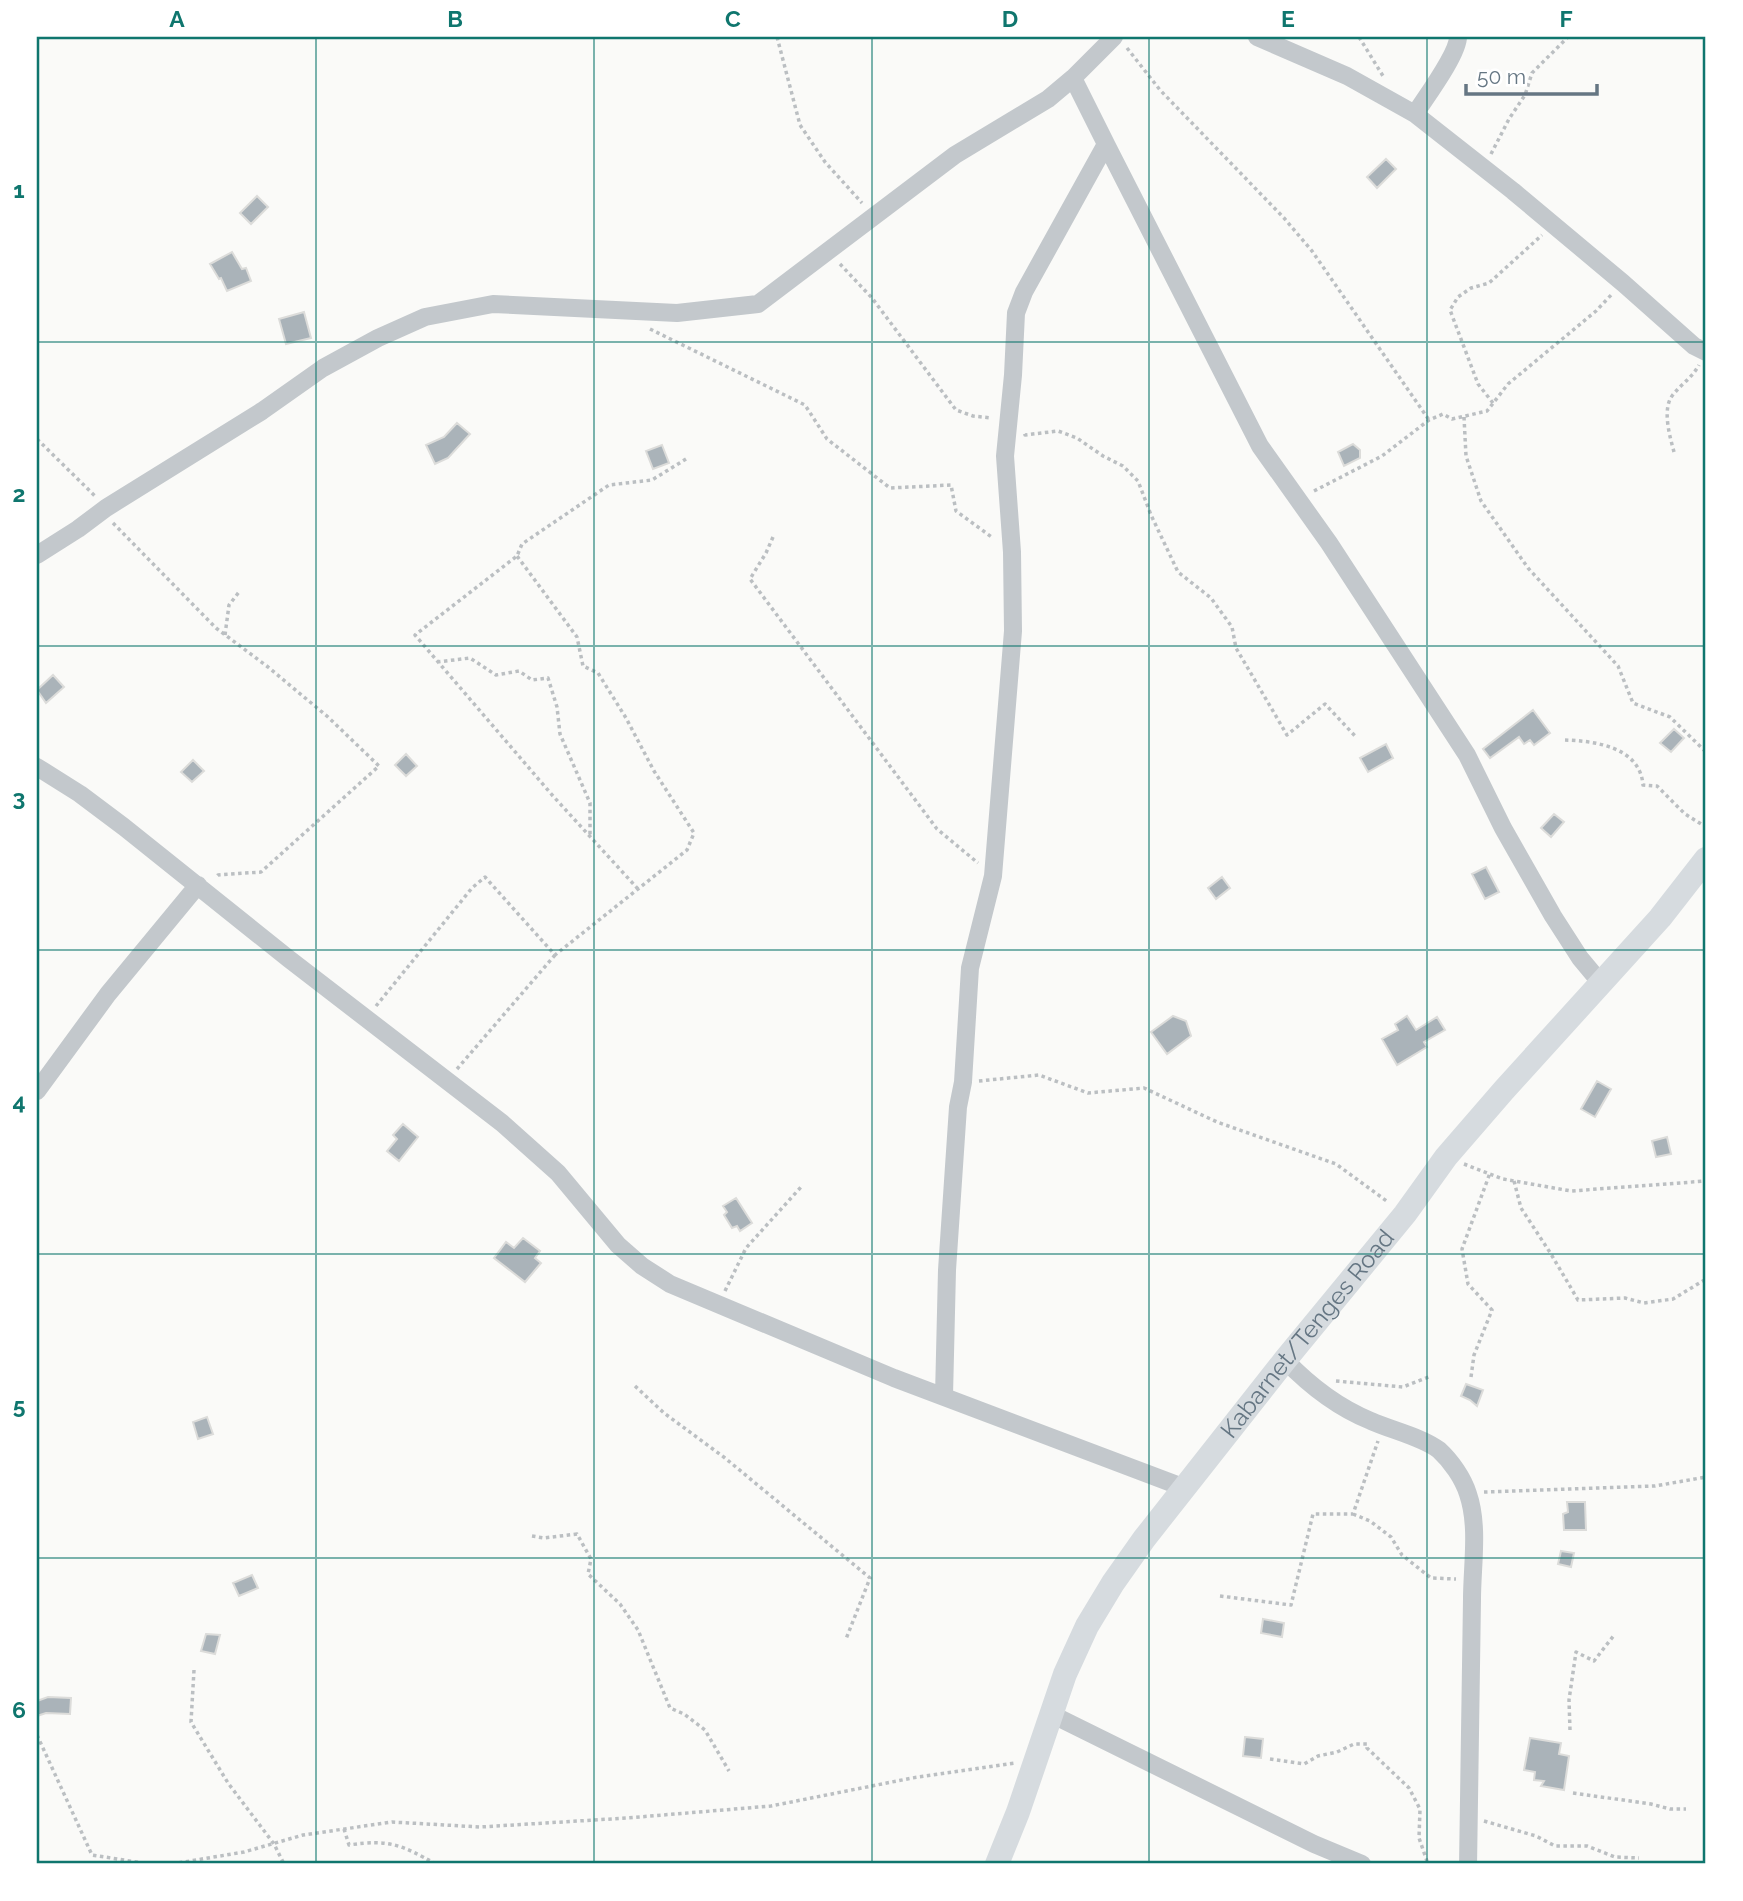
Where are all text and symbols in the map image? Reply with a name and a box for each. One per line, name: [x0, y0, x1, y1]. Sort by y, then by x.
text: A: [169, 5, 185, 32]
text: B: [447, 5, 463, 32]
text: C: [725, 5, 741, 32]
text: D: [1002, 5, 1018, 32]
text: E: [1281, 5, 1295, 32]
text: F: [1559, 5, 1573, 32]
scale bar: [1466, 52, 1598, 96]
text: 50 m: [1477, 64, 1526, 89]
text: 1: [13, 176, 25, 203]
text: 2: [13, 480, 25, 507]
text: 3: [13, 784, 25, 811]
text: 4: [12, 1088, 26, 1115]
street label: Kabarnet/Tenges Road: [1214, 1224, 1400, 1444]
text: 5: [13, 1392, 26, 1419]
text: 6: [12, 1696, 26, 1723]

